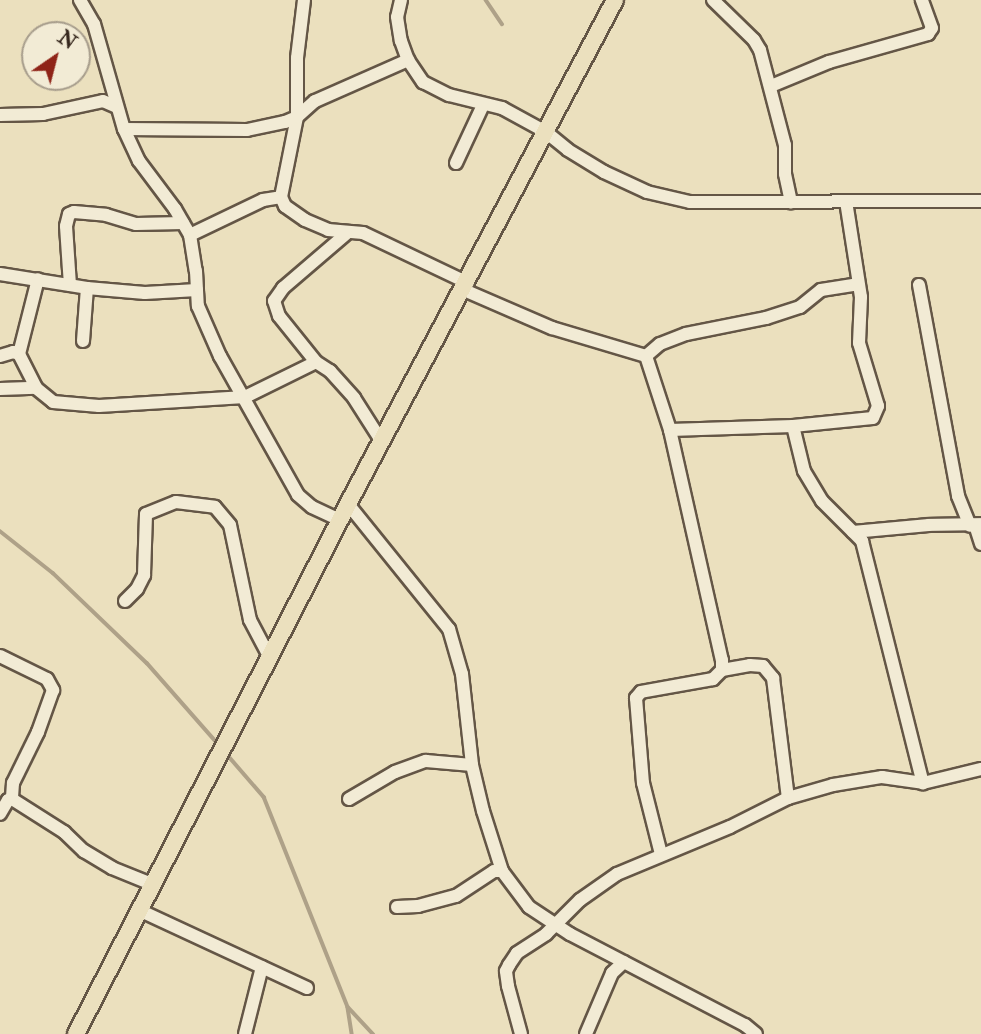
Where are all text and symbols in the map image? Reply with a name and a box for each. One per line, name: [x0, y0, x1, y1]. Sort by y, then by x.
north arrow: [21, 21, 91, 91]
text: N: [53, 26, 81, 55]

